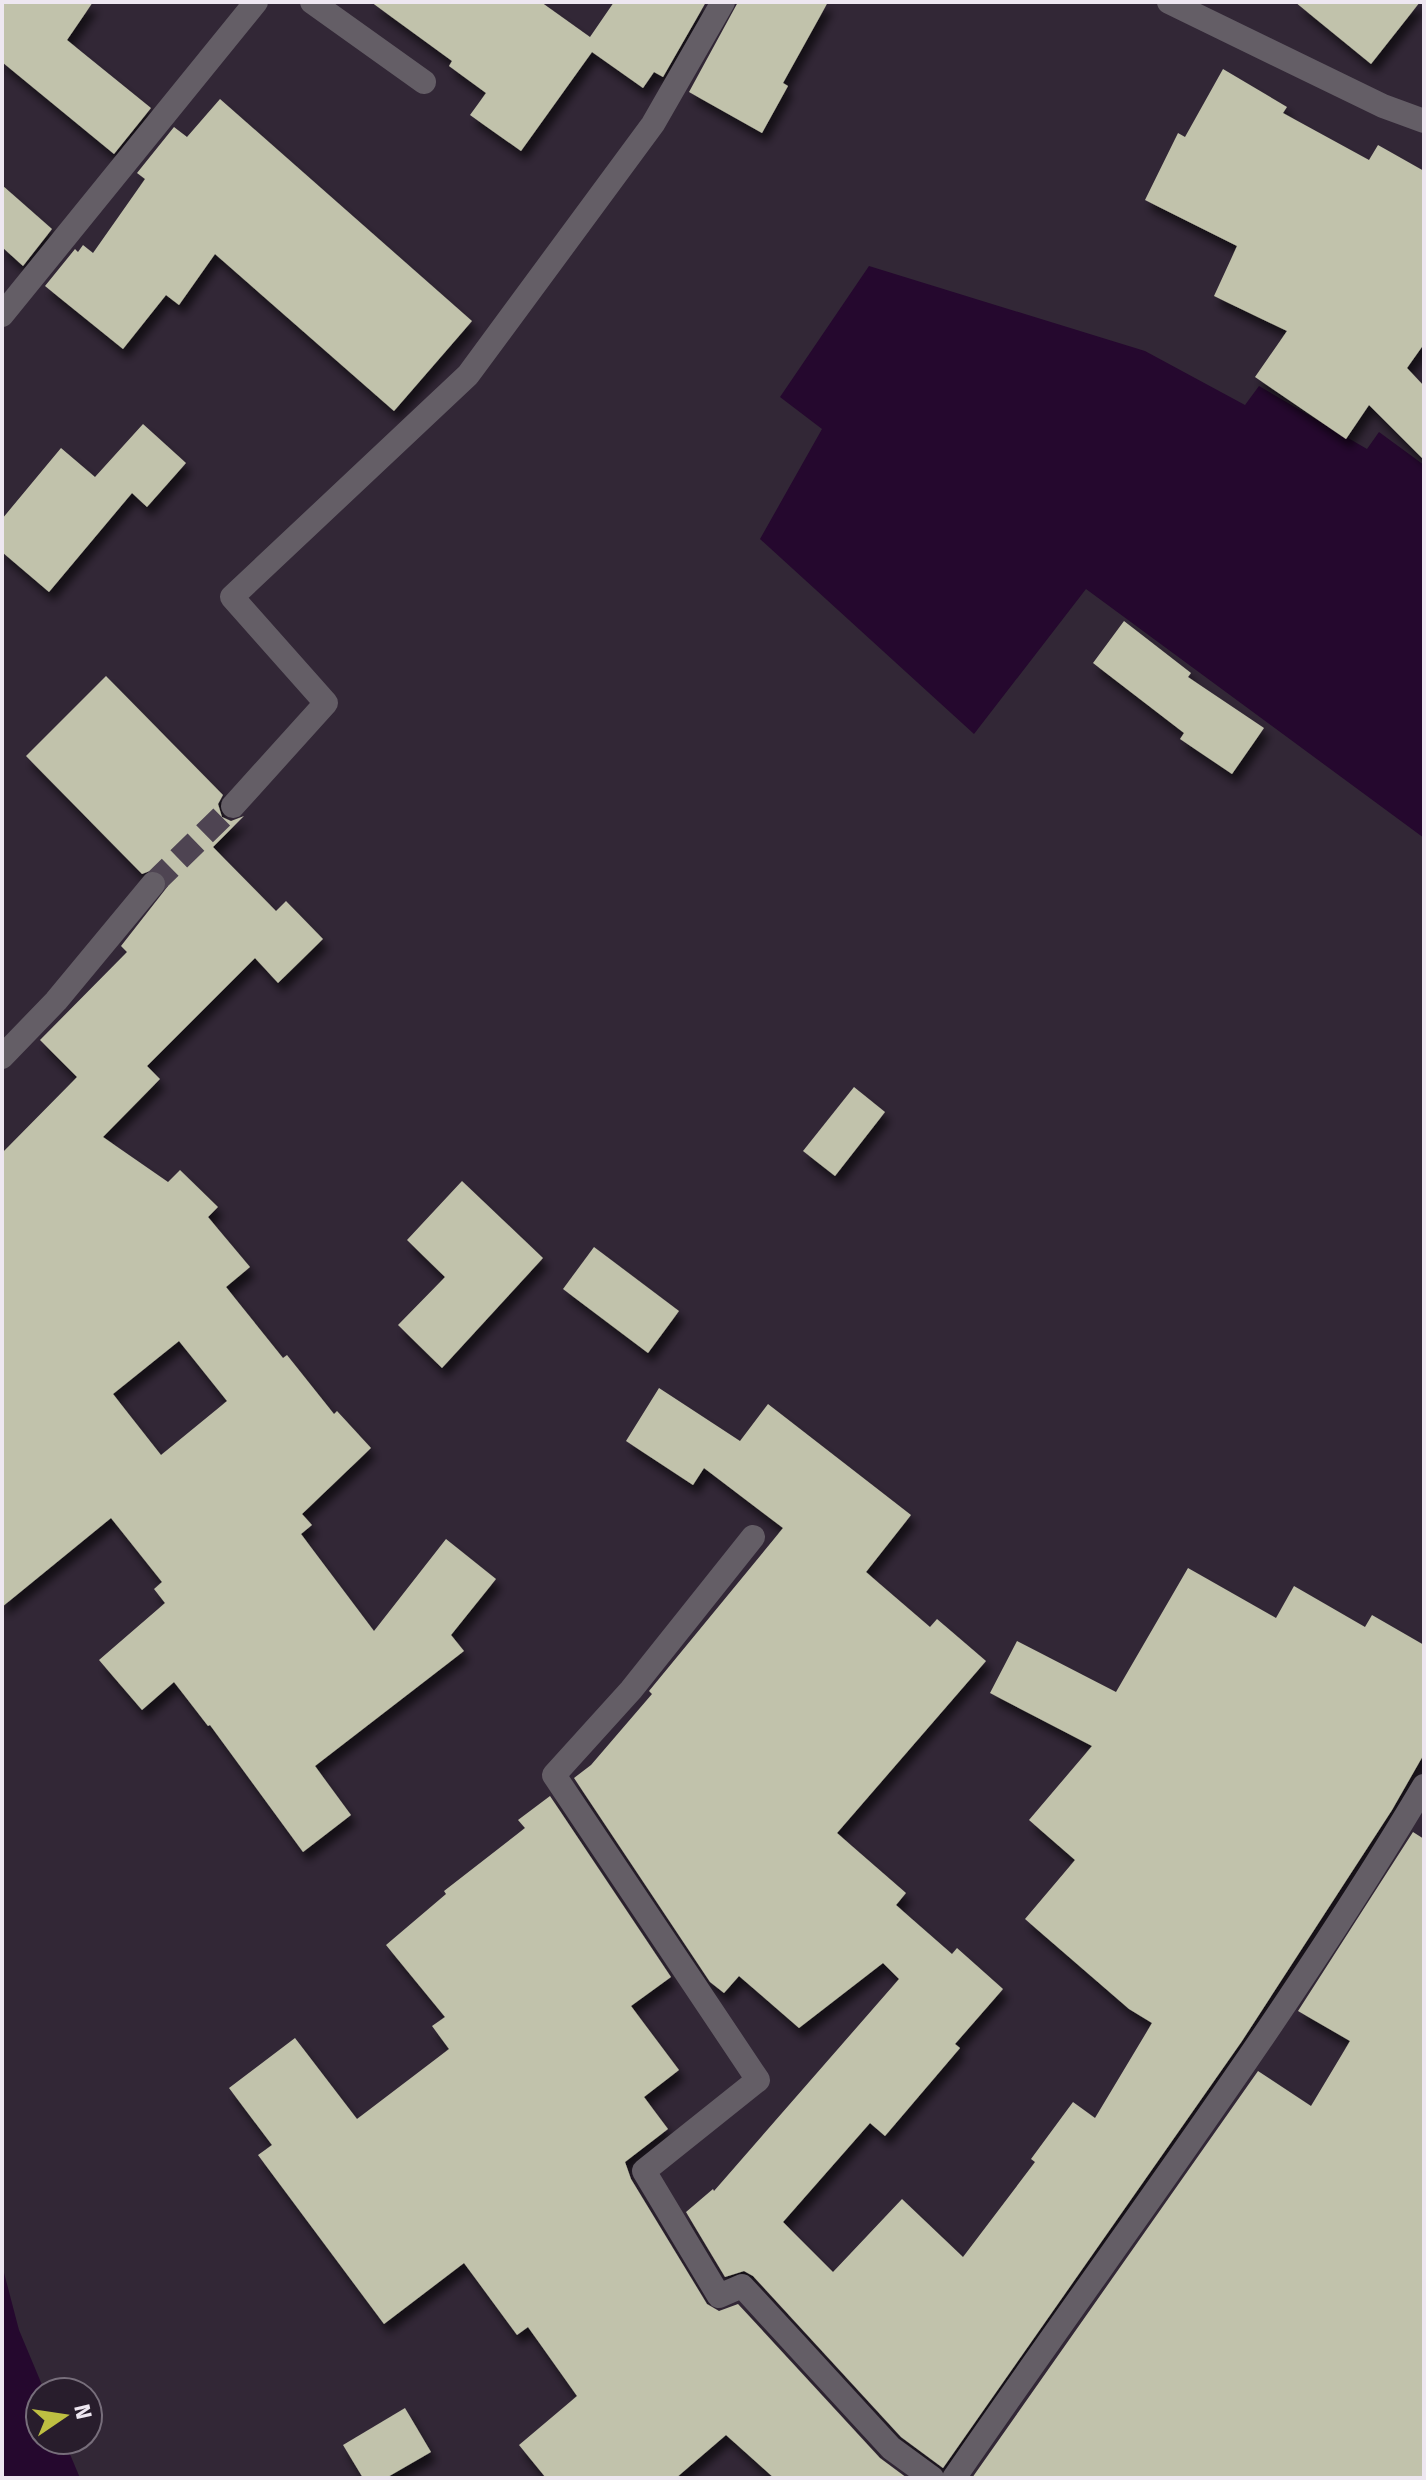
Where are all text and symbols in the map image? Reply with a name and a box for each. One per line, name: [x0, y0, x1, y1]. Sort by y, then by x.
north arrow: [24, 2376, 104, 2456]
text: N: [68, 2401, 98, 2422]

